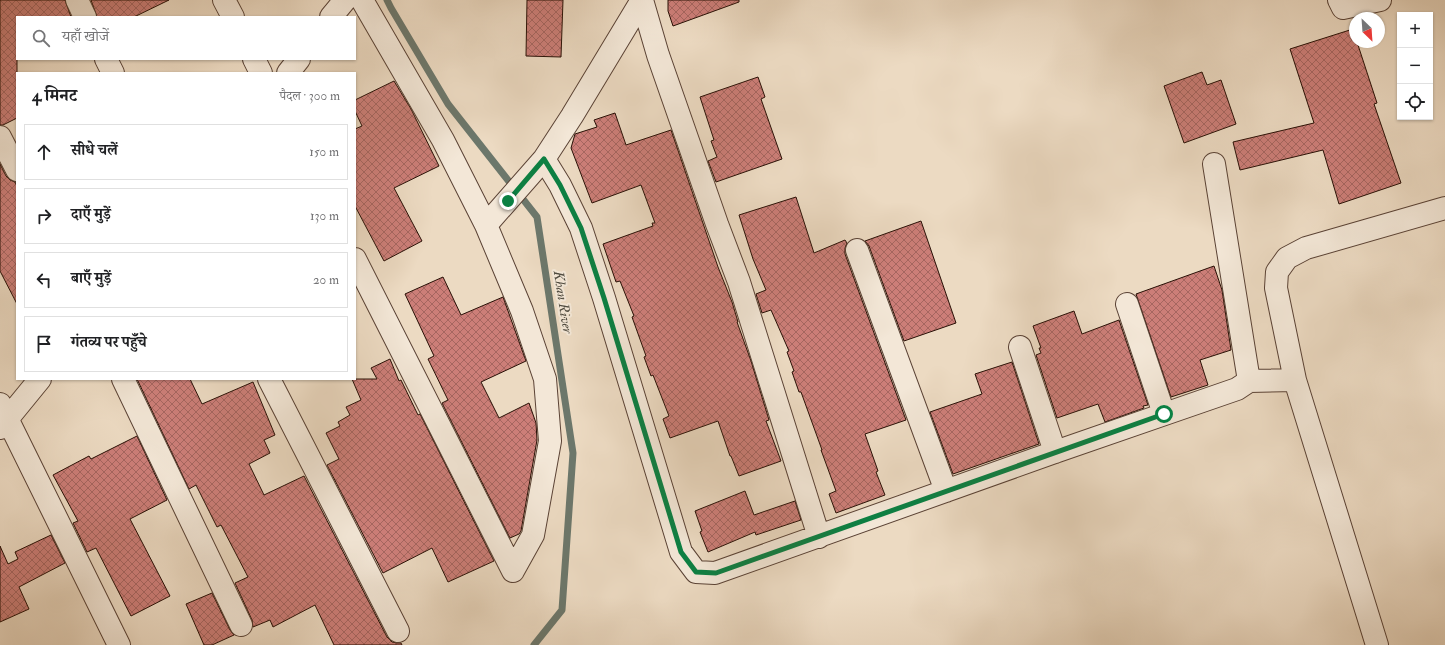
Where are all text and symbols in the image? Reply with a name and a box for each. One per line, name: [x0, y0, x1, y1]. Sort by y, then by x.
north arrow: [1349, 12, 1385, 48]
map controls: [1397, 12, 1433, 120]
button: +: [1397, 12, 1433, 48]
search box: [16, 16, 356, 60]
icon: search: [30, 27, 52, 49]
text: यहाँ खोजें: [62, 27, 109, 46]
button: −: [1397, 48, 1433, 84]
button: locate: [1397, 84, 1433, 120]
text: 4 मिनट: [32, 85, 77, 106]
text: पैदल · 300 m: [280, 88, 340, 104]
icon: ahead: [33, 141, 55, 163]
text: सीधे चलें: [71, 141, 118, 160]
text: 150 m: [309, 144, 339, 160]
route end: [499, 192, 517, 210]
icon: right: [33, 205, 55, 227]
text: दाएँ मुड़ें: [71, 205, 111, 224]
text: 130 m: [310, 208, 339, 224]
icon: left: [33, 269, 55, 291]
text: बाएँ मुड़ें: [71, 269, 111, 288]
water label: Khan River: [550, 269, 576, 335]
text: 20 m: [313, 272, 339, 288]
icon: arrive: [33, 333, 55, 355]
text: गंतव्य पर पहुँचे: [71, 333, 147, 352]
route start: [1155, 405, 1173, 423]

